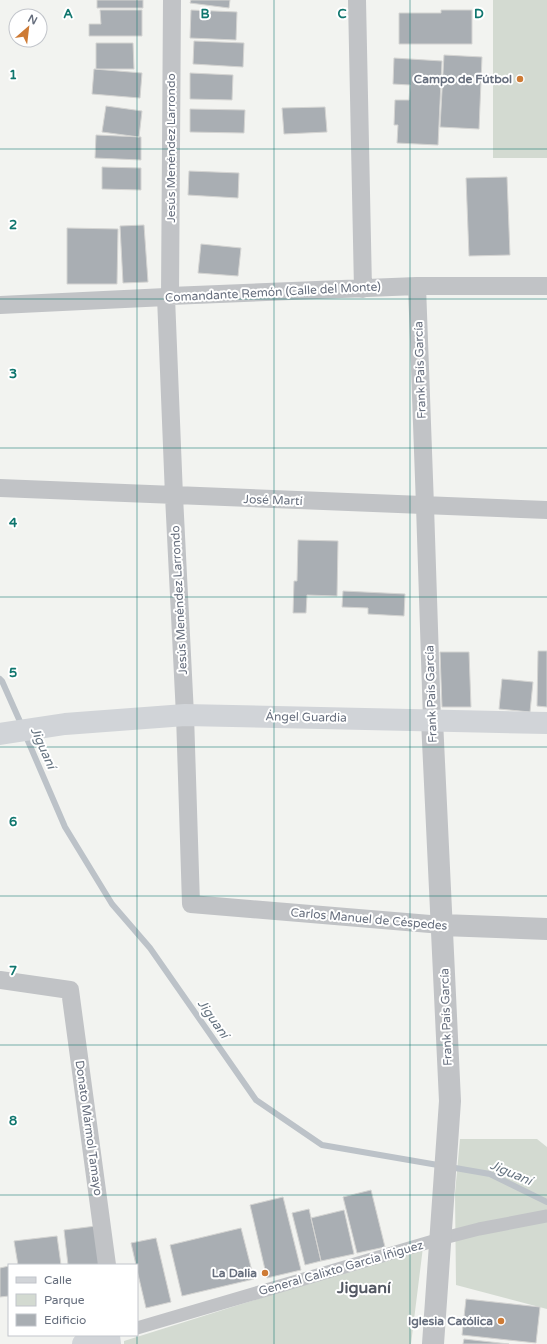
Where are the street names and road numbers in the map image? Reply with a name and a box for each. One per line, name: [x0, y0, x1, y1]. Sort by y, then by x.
street label: Jesús Menéndez Larrondo: [164, 73, 178, 223]
street label: Comandante Remón (Calle del Monte): [165, 279, 382, 305]
street label: Frank País García: [411, 321, 429, 419]
street label: José Martí: [243, 492, 303, 508]
street label: Jesús Menéndez Larrondo: [168, 525, 190, 675]
street label: Frank País García: [422, 645, 440, 743]
street label: Ángel Guardia: [265, 709, 347, 725]
street label: Carlos Manuel de Céspedes: [290, 905, 448, 933]
street label: Frank País García: [437, 968, 455, 1066]
street label: Donato Mármol Tamayo: [73, 1059, 105, 1197]
street label: General Calixto García Íñiguez: [257, 1238, 425, 1298]

